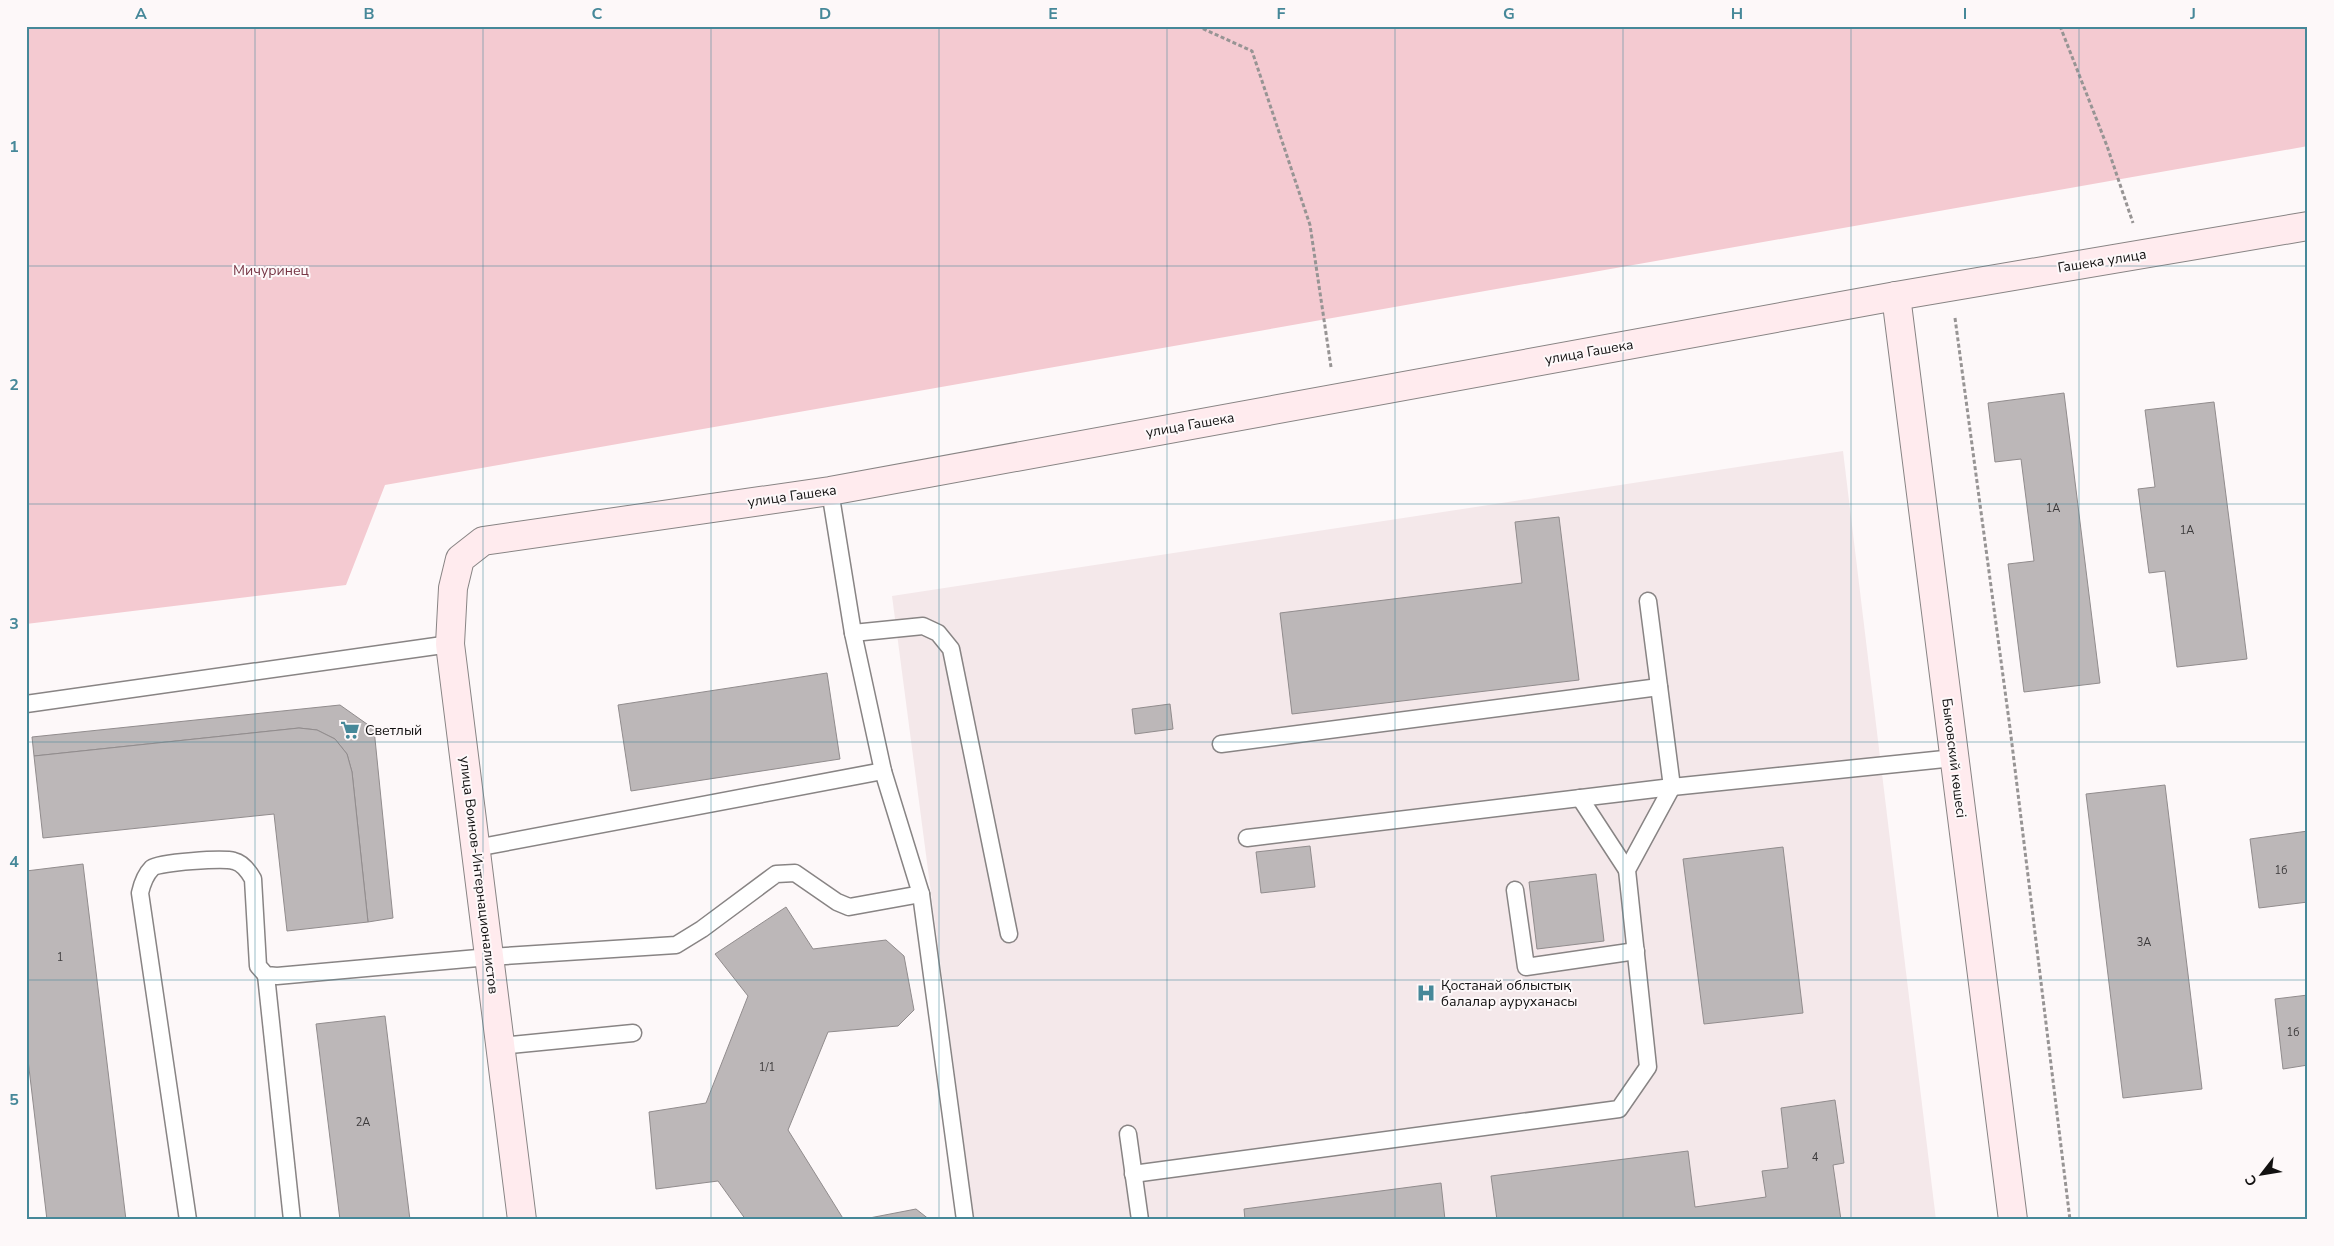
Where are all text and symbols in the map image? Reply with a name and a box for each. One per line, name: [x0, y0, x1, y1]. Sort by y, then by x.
text: A: [135, 3, 147, 25]
text: B: [363, 3, 375, 25]
text: C: [592, 3, 603, 25]
text: D: [819, 3, 831, 25]
text: E: [1048, 3, 1058, 25]
text: F: [1277, 3, 1286, 25]
text: G: [1503, 3, 1515, 25]
text: H: [1731, 3, 1743, 25]
text: I: [1963, 3, 1967, 25]
text: J: [2189, 3, 2196, 25]
text: 1: [9, 136, 19, 158]
street label: Гашека улица: [2056, 245, 2148, 277]
park label: Мичуринец: [233, 261, 309, 280]
street label: улица Гашека: [1543, 335, 1635, 369]
text: 2: [9, 374, 19, 396]
street label: улица Гашека: [1144, 408, 1236, 442]
street label: улица Гашека: [746, 480, 838, 512]
house number: 1А: [2046, 501, 2060, 516]
house number: 1А: [2180, 523, 2194, 538]
text: 3: [9, 613, 19, 635]
street label: Быковский көшесі: [1937, 697, 1971, 819]
supermarket icon: Светлый: [339, 719, 361, 741]
place label: Светлый: [365, 721, 422, 740]
street label: улица Воинов-Интернационалистов: [455, 755, 503, 995]
text: 4: [9, 851, 19, 873]
house number: 1б: [2275, 863, 2287, 878]
house number: 3А: [2137, 935, 2151, 950]
house number: 1: [57, 950, 63, 965]
place label: Қостанай облыстық балалар ауруханасы: [1441, 976, 1577, 1011]
hospital icon: Қостанай облыстық балалар ауруханасы: [1415, 982, 1437, 1004]
house number: 1б: [2287, 1025, 2299, 1040]
house number: 1/1: [759, 1060, 775, 1075]
text: 5: [9, 1089, 19, 1111]
house number: 2А: [356, 1115, 370, 1130]
north arrow: [2236, 1148, 2286, 1198]
house number: 4: [1812, 1150, 1819, 1165]
text: С: [2240, 1171, 2262, 1189]

